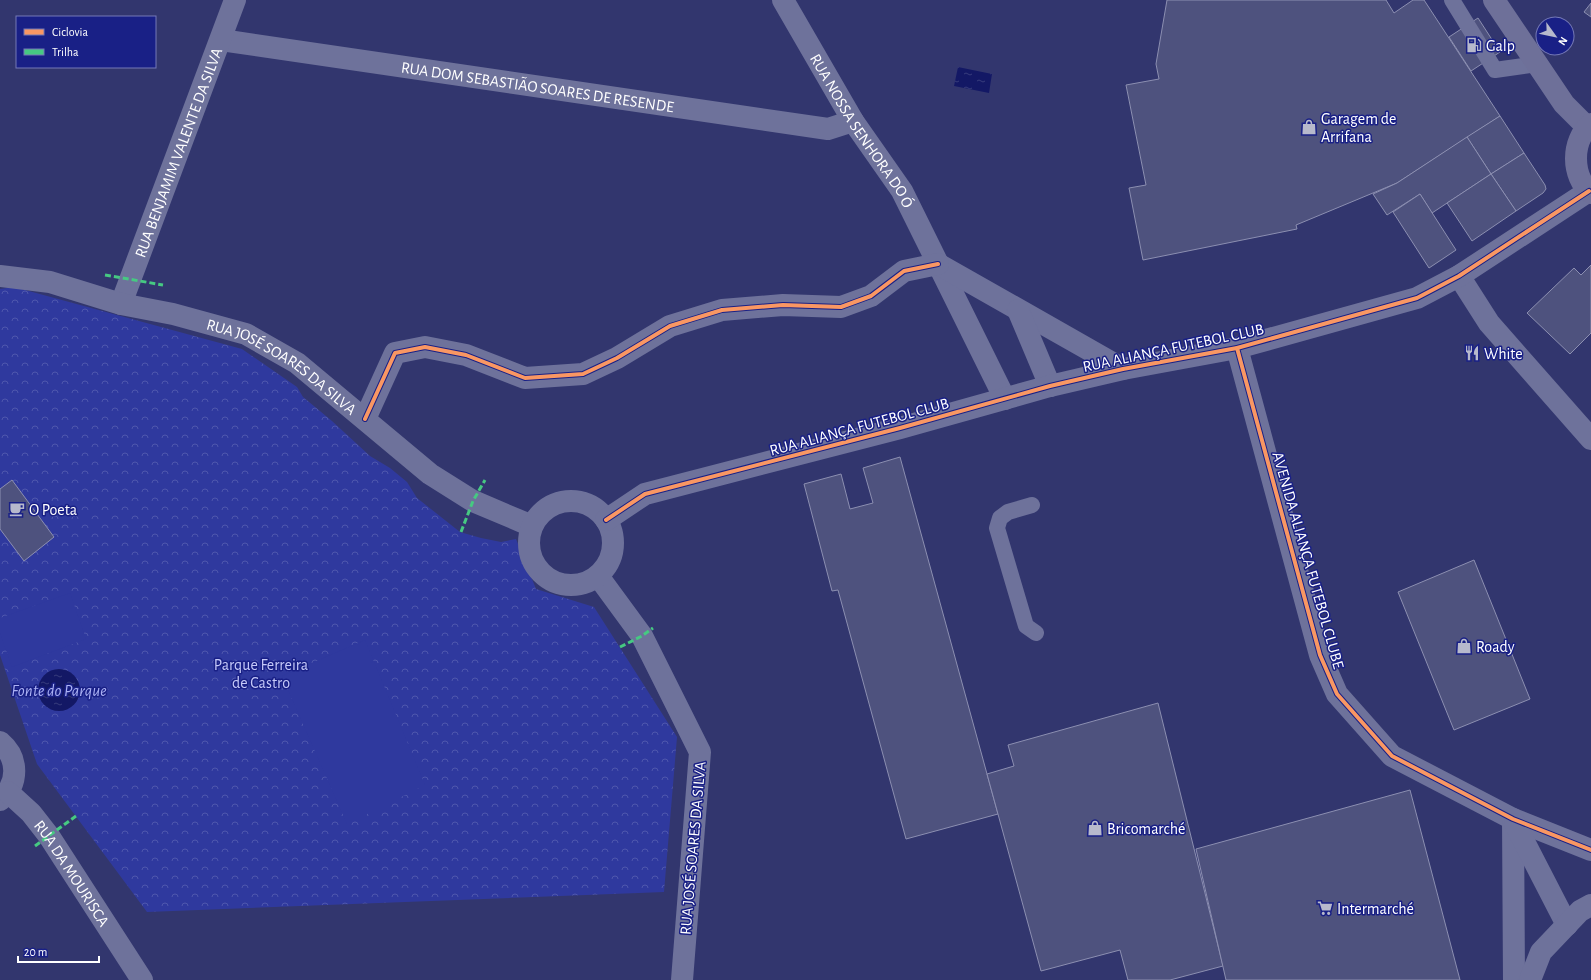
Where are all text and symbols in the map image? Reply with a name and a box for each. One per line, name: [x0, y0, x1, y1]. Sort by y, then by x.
legend: [16, 16, 156, 68]
north arrow: [1535, 16, 1575, 56]
text: Ciclovia: [52, 26, 88, 38]
text: N: [1556, 35, 1570, 47]
fuel station icon: Galp: [1465, 36, 1483, 54]
place label: Galp: [1486, 38, 1515, 54]
text: Trilha: [52, 46, 79, 58]
street label: RUA BENJAMIM VALENTE DA SILVA: [132, 46, 225, 260]
street label: RUA NOSSA SENHORA DO Ó: [807, 51, 918, 211]
street label: RUA DOM SEBASTIÃO SOARES DE RESENDE: [400, 60, 675, 115]
place label: Garagem de Arrifana: [1321, 111, 1396, 145]
shop icon: Garagem de Arrifana: [1300, 118, 1318, 136]
street label: RUA JOSÉ SOARES DA SILVA: [205, 317, 359, 418]
street label: RUA ALIANÇA FUTEBOL CLUB: [1081, 321, 1265, 375]
restaurant icon: White: [1463, 344, 1481, 362]
place label: White: [1484, 346, 1523, 362]
street label: RUA ALIANÇA FUTEBOL CLUB: [768, 395, 951, 459]
street label: AVENIDA ALIANÇA FUTEBOL CLUBE: [1269, 450, 1347, 671]
cafe icon: O Poeta: [8, 500, 26, 518]
place label: O Poeta: [29, 502, 77, 518]
shop icon: Roady: [1455, 637, 1473, 655]
place label: Roady: [1476, 639, 1515, 656]
park label: Parque Ferreira de Castro: [214, 657, 308, 691]
water label: Fonte do Parque: [11, 682, 107, 700]
street label: RUA JOSÉ SOARES DA SILVA: [675, 760, 709, 936]
street label: RUA DA MOURISCA: [31, 817, 112, 929]
shop icon: Bricomarché: [1086, 819, 1104, 837]
place label: Bricomarché: [1107, 821, 1185, 837]
supermarket icon: Intermarché: [1316, 899, 1334, 917]
place label: Intermarché: [1337, 901, 1414, 917]
scale bar: [18, 938, 99, 964]
text: 20 m: [24, 946, 47, 958]

